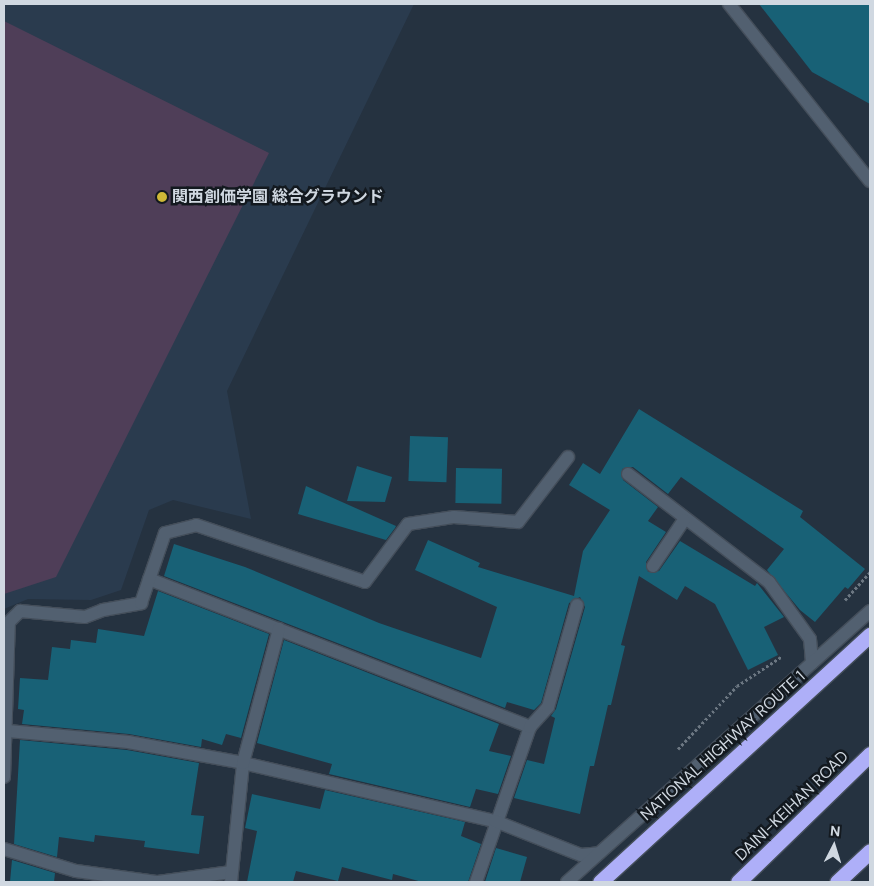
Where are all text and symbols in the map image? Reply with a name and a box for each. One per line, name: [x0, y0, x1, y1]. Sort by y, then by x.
place label: 関西創価学園 総合グラウンド: [172, 187, 384, 207]
marker: 関西創価学園 総合グラウンド: [156, 191, 168, 203]
street label: NATIONAL HIGHWAY ROUTE 1: [637, 667, 809, 825]
street label: DAINI-KEIHAN ROAD: [731, 747, 853, 865]
north arrow: [809, 821, 859, 871]

